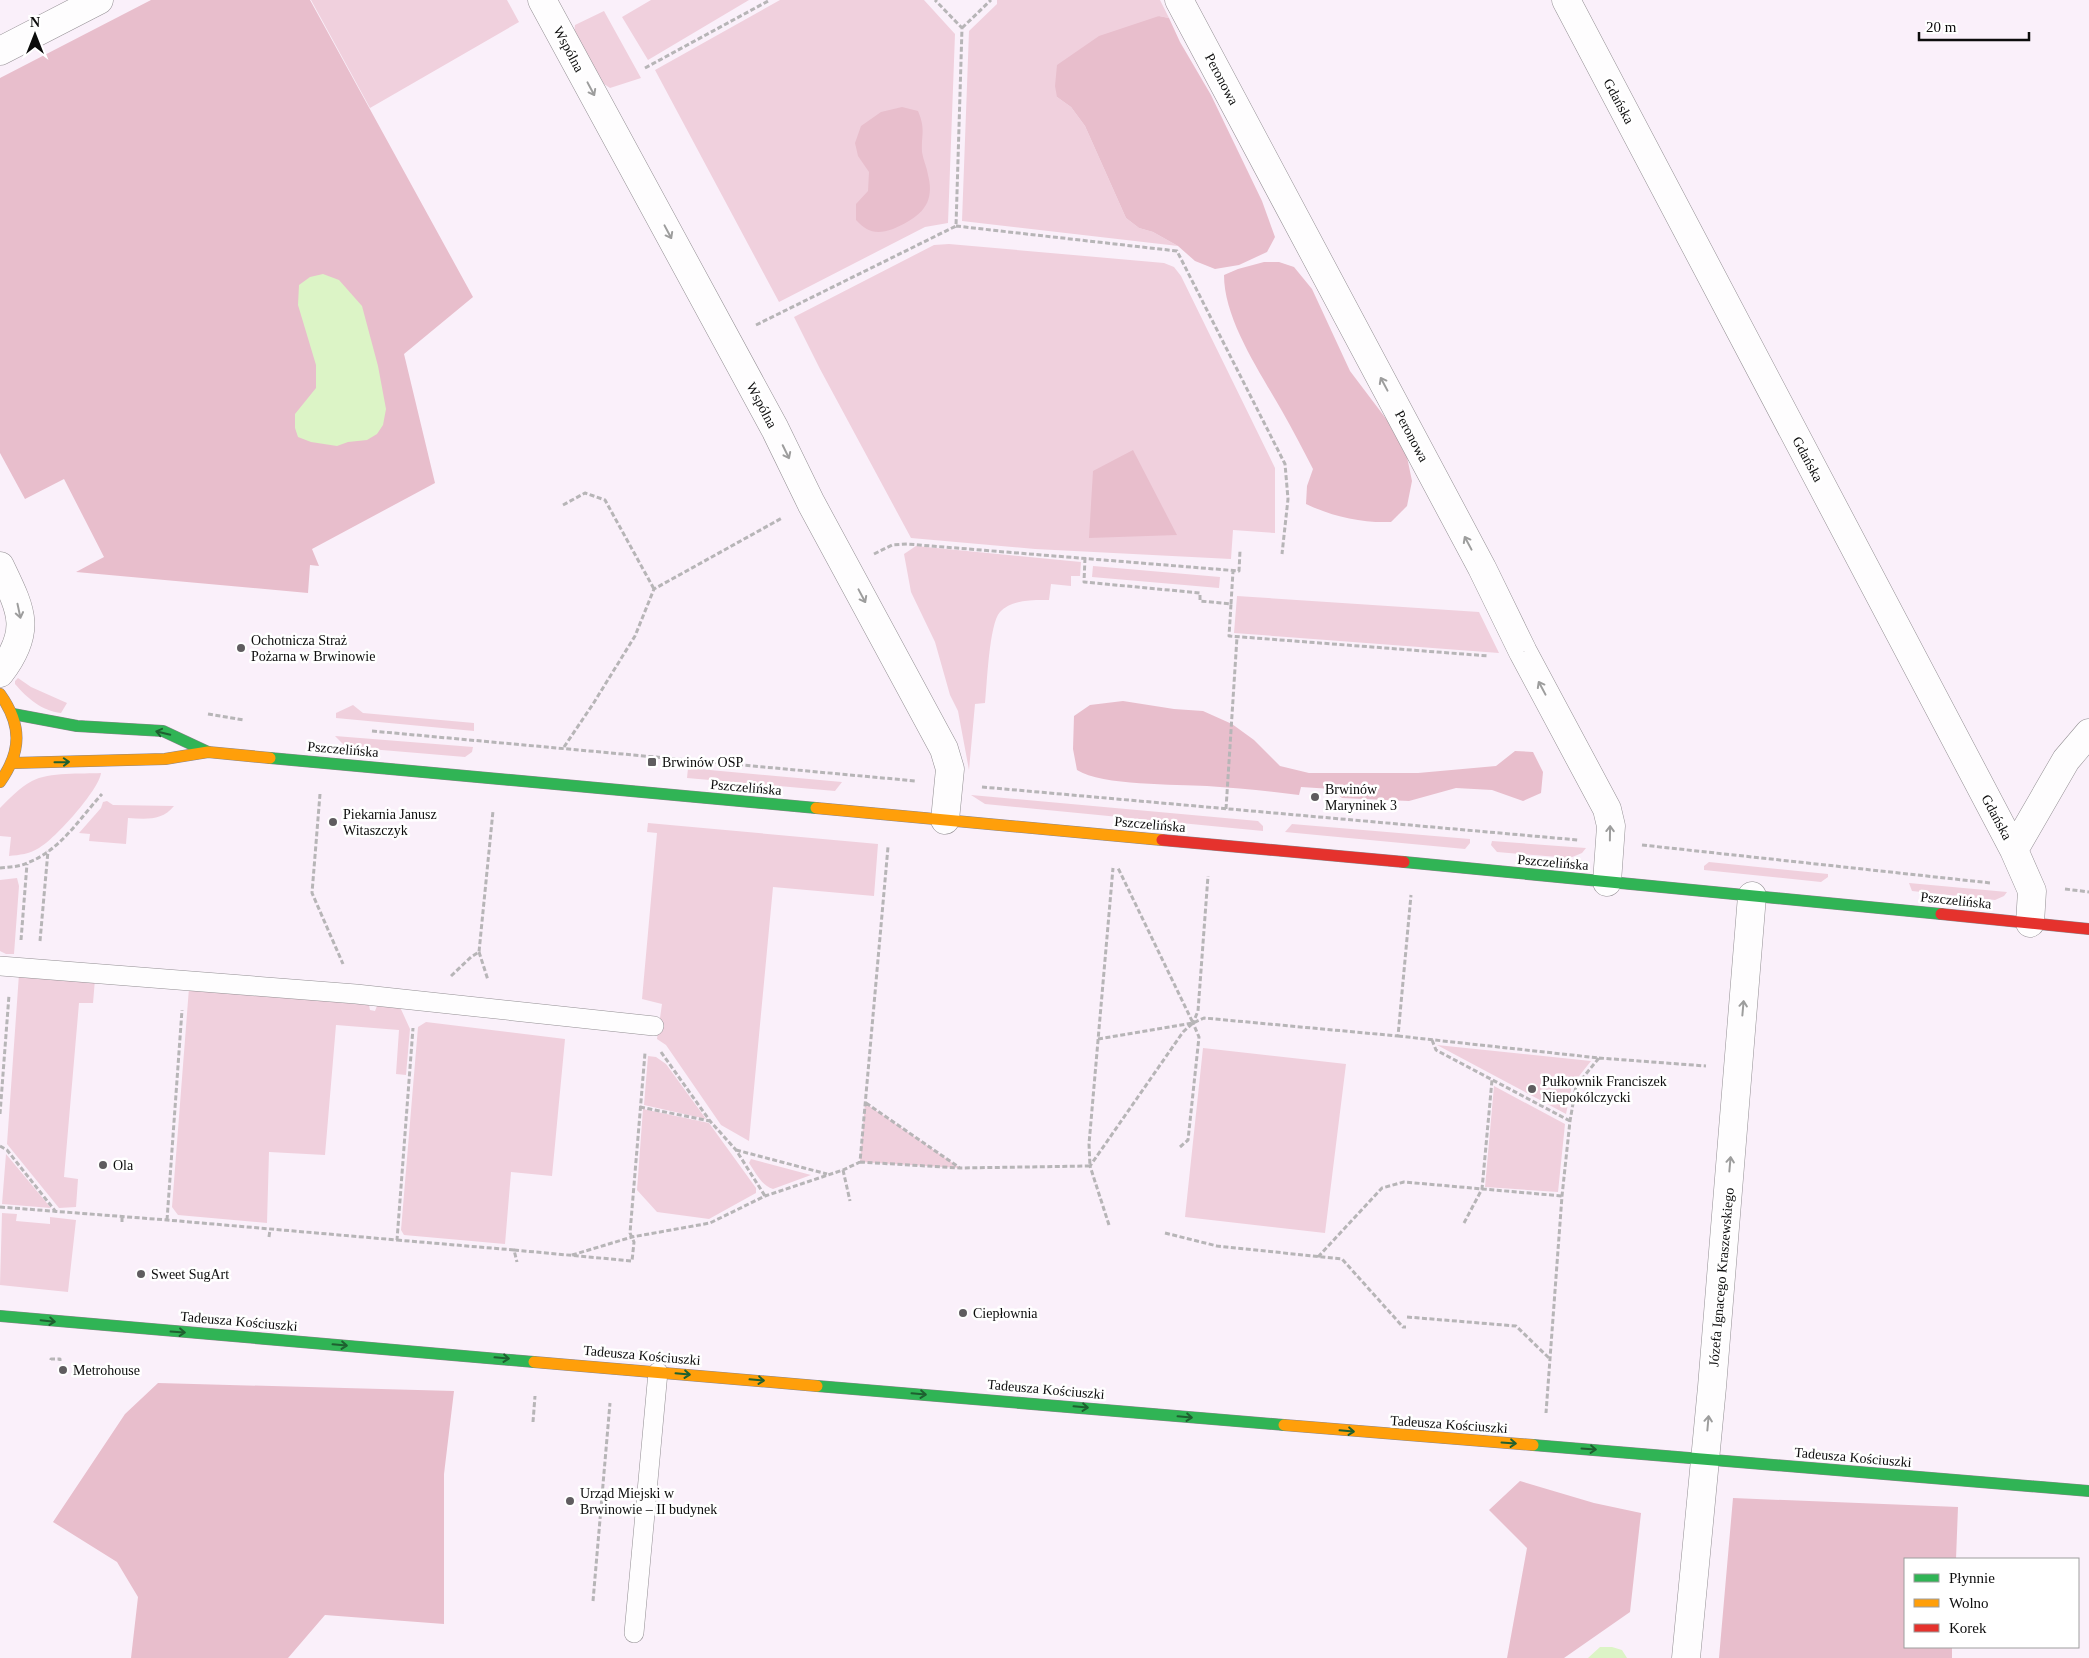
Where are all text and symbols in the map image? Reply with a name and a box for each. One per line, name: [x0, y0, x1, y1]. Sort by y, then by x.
north arrow: [10, 10, 60, 60]
scale bar: [1919, 10, 2029, 42]
text: N: [30, 15, 40, 30]
text: 20 m: [1926, 19, 1957, 35]
street label: Wspólna: [550, 24, 587, 75]
street label: Peronowa: [1202, 51, 1242, 108]
street label: Gdańska: [1600, 76, 1637, 127]
one-way arrow: [587, 81, 596, 96]
one-way arrow: [664, 224, 673, 239]
one-way arrow: [1379, 377, 1388, 392]
street label: Wspólna: [743, 380, 780, 431]
street label: Peronowa: [1392, 408, 1432, 465]
street label: Gdańska: [1789, 434, 1826, 485]
one-way arrow: [782, 444, 792, 459]
one-way arrow: [1463, 536, 1473, 551]
one-way arrow: [858, 588, 867, 603]
one-way arrow: [15, 602, 24, 618]
place label: Ochotnicza Straż Pożarna w Brwinowie: [251, 633, 375, 664]
marker: Ochotnicza Straż Pożarna w Brwinowie: [235, 642, 247, 654]
one-way arrow: [1537, 681, 1546, 696]
one-way arrow: [155, 728, 171, 737]
street label: Pszczelińska: [307, 739, 380, 760]
place label: Brwinów OSP: [662, 755, 744, 770]
marker: Brwinów OSP: [646, 756, 658, 768]
one-way arrow: [54, 757, 70, 766]
street label: Pszczelińska: [710, 777, 783, 798]
place label: Brwinów Maryninek 3: [1325, 782, 1397, 813]
marker: Brwinów Maryninek 3: [1309, 791, 1321, 803]
street label: Gdańska: [1978, 792, 2015, 843]
place label: Piekarnia Janusz Witaszczyk: [343, 807, 437, 838]
street label: Pszczelińska: [1114, 814, 1187, 835]
marker: Piekarnia Janusz Witaszczyk: [327, 816, 339, 828]
one-way arrow: [1606, 826, 1615, 842]
street label: Pszczelińska: [1517, 852, 1590, 873]
street label: Pszczelińska: [1920, 889, 1993, 912]
one-way arrow: [1738, 1000, 1747, 1016]
place label: Pułkownik Franciszek Niepokólczycki: [1542, 1074, 1667, 1105]
marker: Pułkownik Franciszek Niepokólczycki: [1526, 1083, 1538, 1095]
one-way arrow: [1725, 1157, 1735, 1173]
place label: Ola: [113, 1158, 134, 1173]
marker: Ola: [97, 1159, 109, 1171]
street label: Józefa Ignacego Kraszewskiego: [1706, 1187, 1737, 1367]
place label: Sweet SugArt: [151, 1267, 229, 1282]
marker: Sweet SugArt: [135, 1268, 147, 1280]
place label: Ciepłownia: [973, 1306, 1038, 1321]
marker: Ciepłownia: [957, 1307, 969, 1319]
street label: Tadeusza Kościuszki: [180, 1309, 298, 1334]
one-way arrow: [40, 1316, 56, 1326]
one-way arrow: [169, 1327, 185, 1336]
one-way arrow: [331, 1340, 347, 1349]
street label: Tadeusza Kościuszki: [583, 1343, 701, 1368]
one-way arrow: [493, 1353, 509, 1362]
place label: Metrohouse: [73, 1363, 140, 1378]
marker: Metrohouse: [57, 1364, 69, 1376]
one-way arrow: [675, 1369, 691, 1379]
one-way arrow: [748, 1375, 764, 1385]
street label: Tadeusza Kościuszki: [987, 1377, 1105, 1402]
one-way arrow: [910, 1389, 926, 1398]
one-way arrow: [1072, 1403, 1088, 1412]
one-way arrow: [1177, 1412, 1193, 1421]
street label: Tadeusza Kościuszki: [1390, 1413, 1508, 1436]
one-way arrow: [1704, 1415, 1713, 1431]
one-way arrow: [1339, 1426, 1355, 1435]
one-way arrow: [1501, 1439, 1517, 1448]
one-way arrow: [1580, 1444, 1596, 1454]
street label: Tadeusza Kościuszki: [1794, 1445, 1912, 1470]
place label: Urząd Miejski w Brwinowie – II budynek: [580, 1486, 717, 1517]
marker: Urząd Miejski w Brwinowie – II budynek: [564, 1495, 576, 1507]
legend: [1904, 1558, 2079, 1648]
text: Płynnie: [1949, 1570, 1995, 1586]
text: Wolno: [1949, 1595, 1989, 1611]
text: Korek: [1949, 1620, 1987, 1636]

